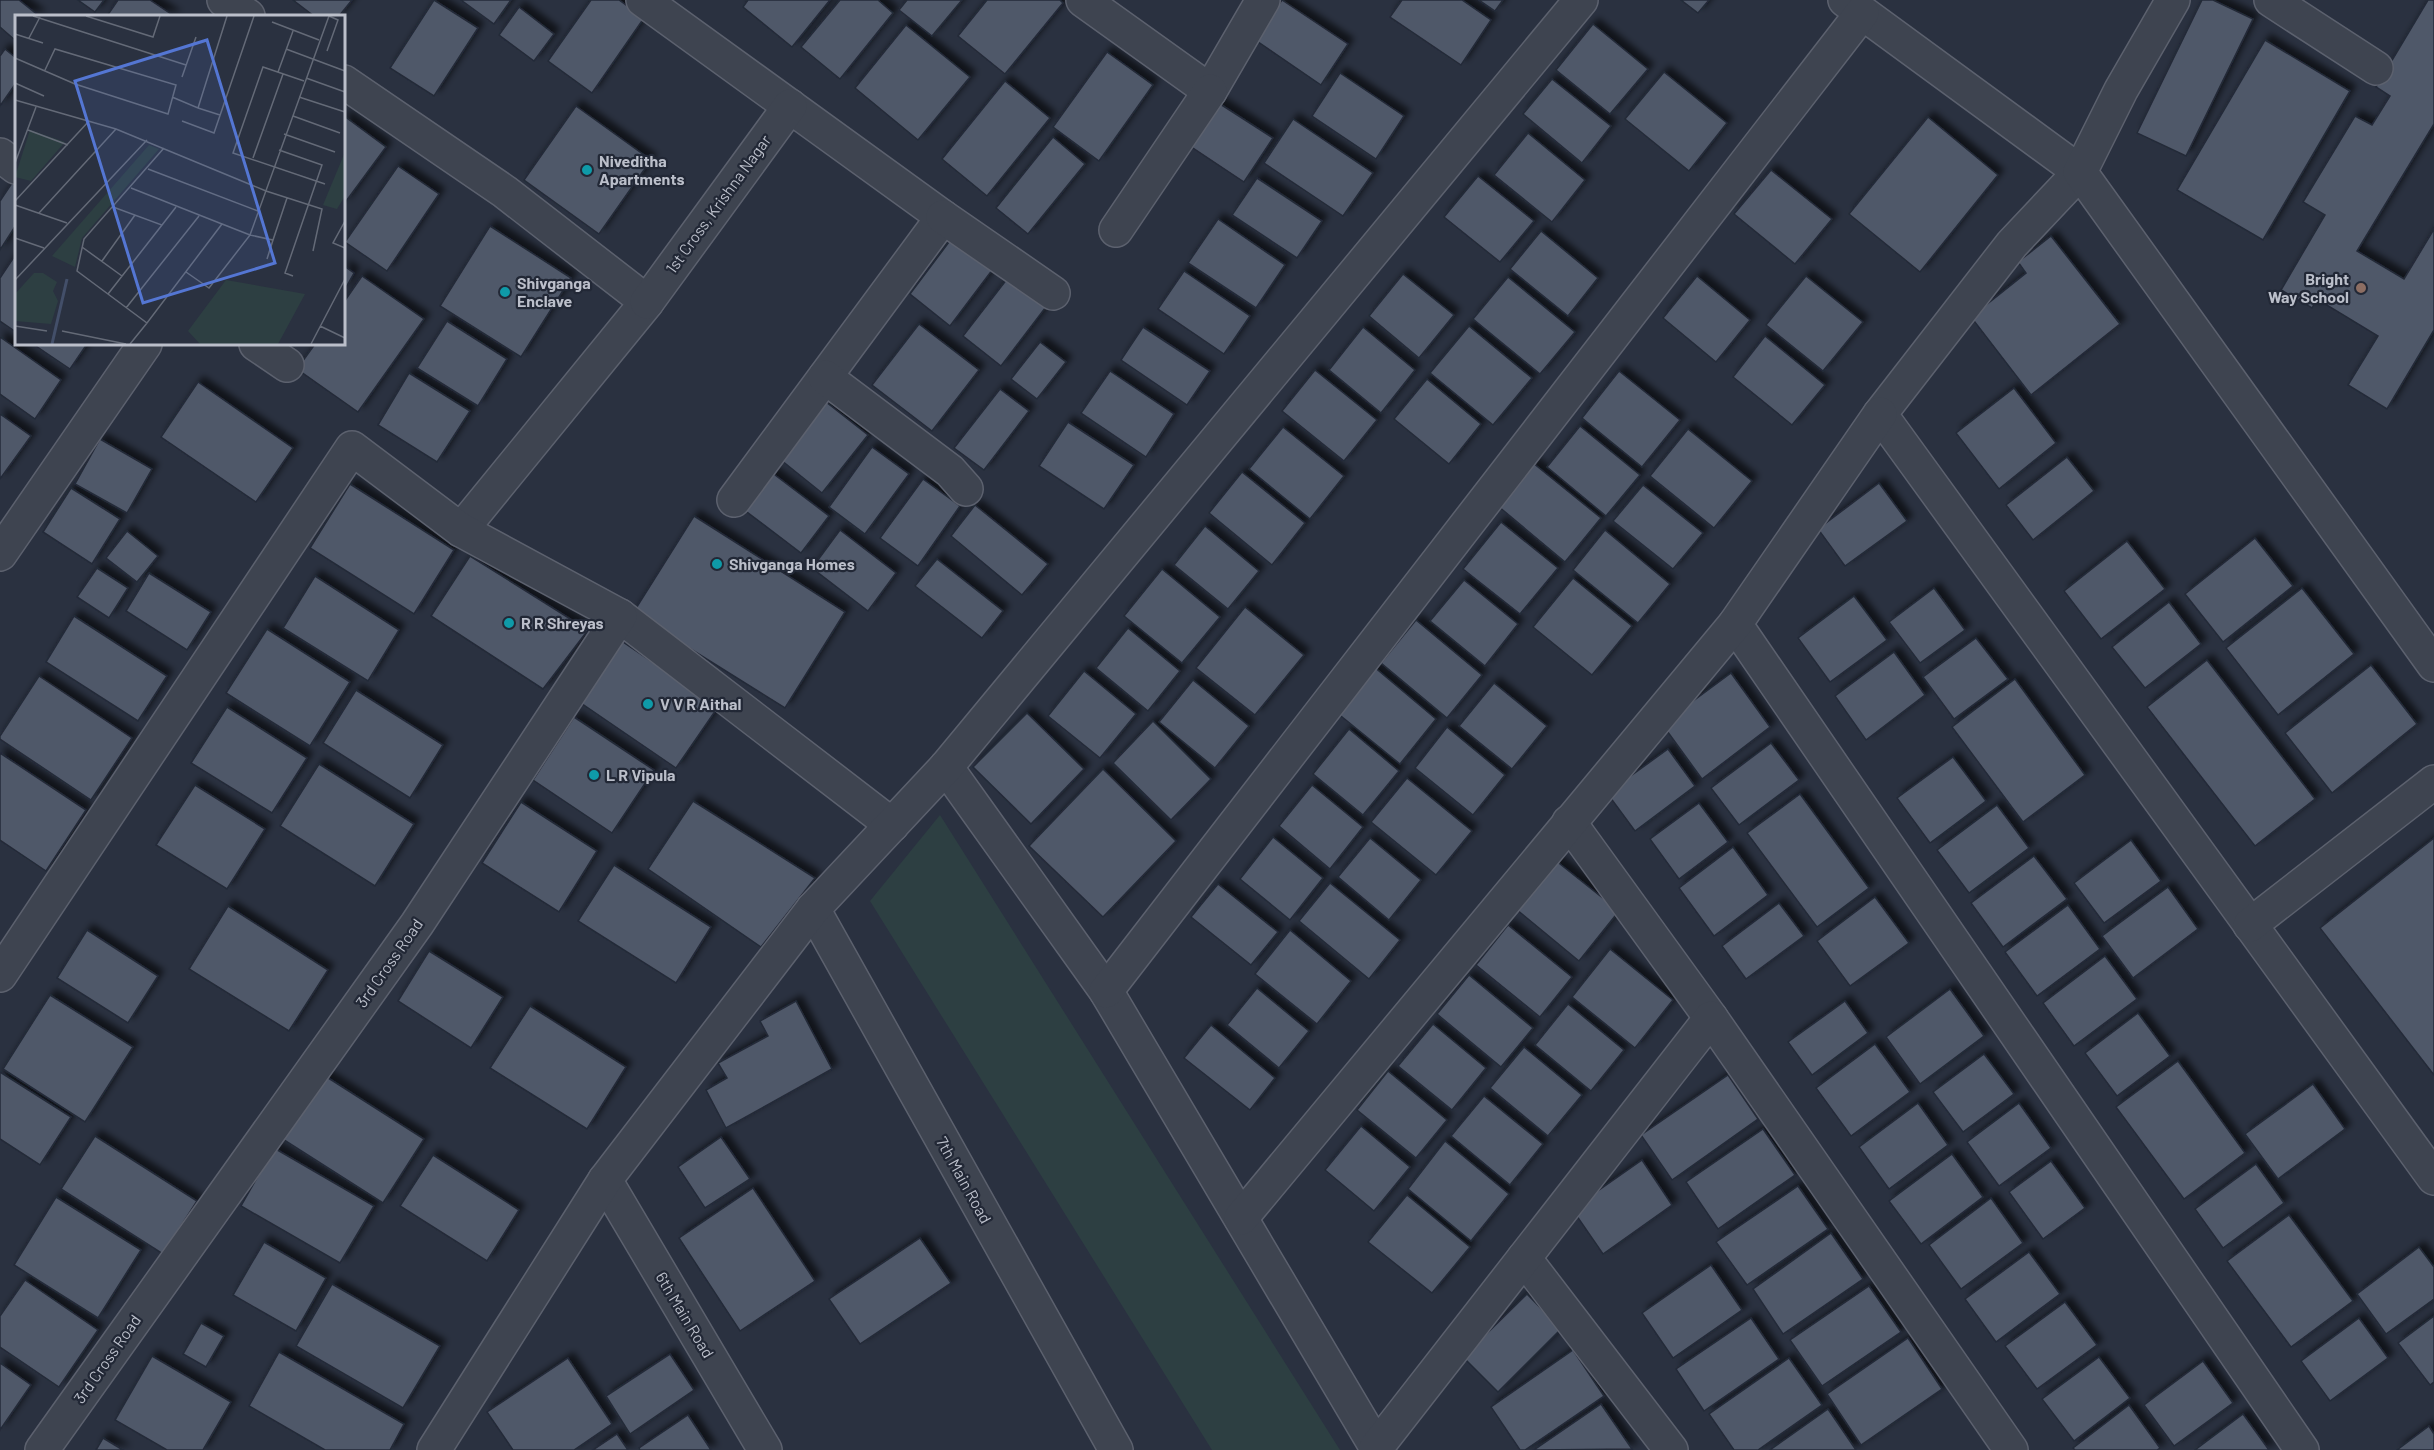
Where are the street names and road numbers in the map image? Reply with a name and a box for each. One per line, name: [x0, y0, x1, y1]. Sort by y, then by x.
street label: 1st Cross, Krishna Nagar: [661, 131, 774, 277]
street label: 3rd Cross Road: [351, 915, 426, 1011]
street label: 7th Main Road: [933, 1133, 996, 1226]
street label: 6th Main Road: [652, 1268, 718, 1361]
street label: 3rd Cross Road: [69, 1311, 144, 1407]

